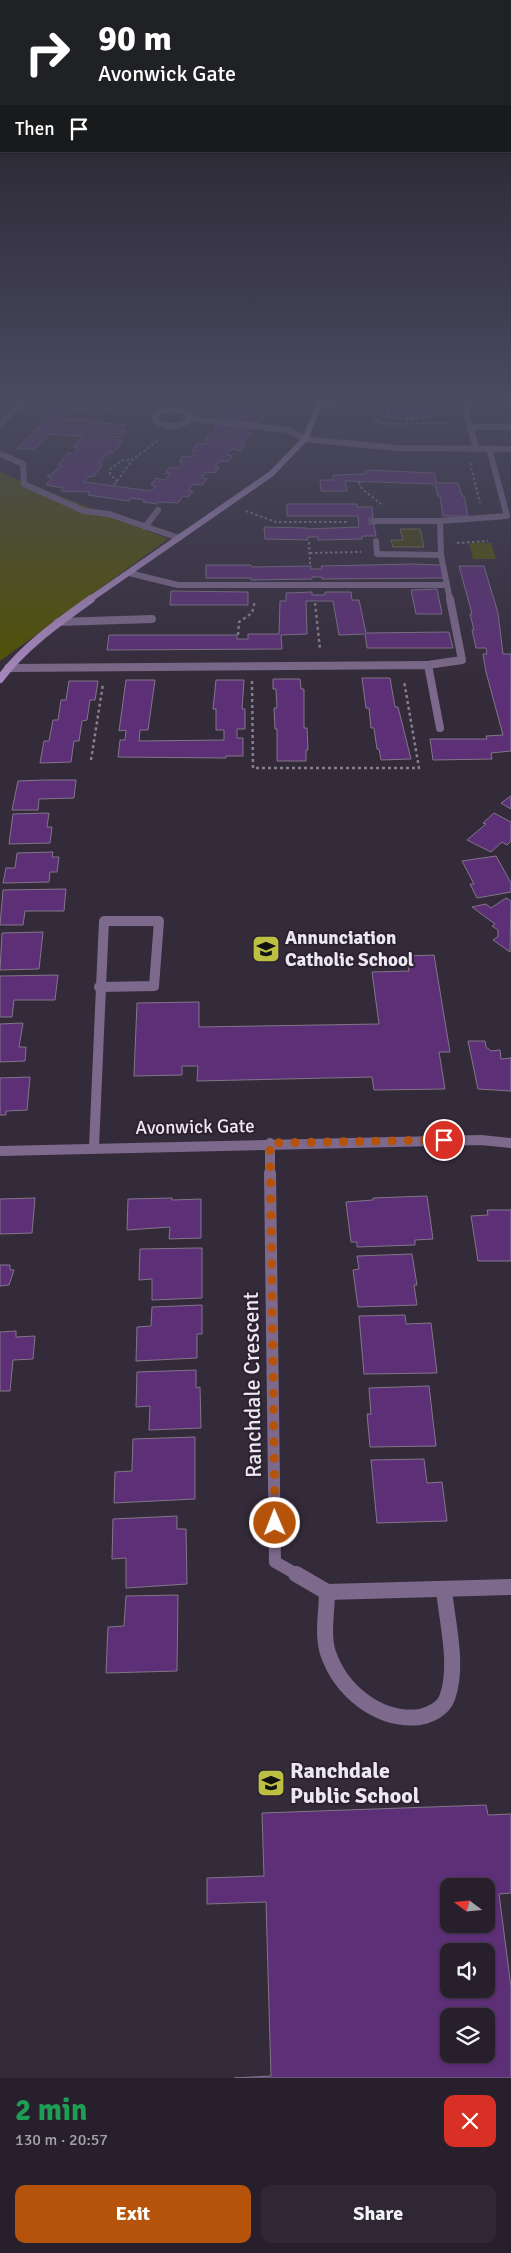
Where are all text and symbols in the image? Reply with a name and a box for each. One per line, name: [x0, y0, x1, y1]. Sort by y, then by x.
text: 90 m: [98, 17, 172, 60]
icon: right: [15, 20, 80, 85]
text: Avonwick Gate: [98, 60, 236, 87]
icon: arrive: [65, 115, 93, 143]
text: Then: [15, 117, 55, 141]
place label: Annunciation Catholic School: [285, 926, 414, 972]
school or university icon: Annunciation Catholic School: [251, 934, 281, 964]
street label: Avonwick Gate: [135, 1114, 255, 1140]
pin: [423, 1119, 465, 1161]
icon: arrive: [430, 1126, 458, 1154]
street label: Ranchdale Crescent: [237, 1291, 267, 1478]
position arrow: [248, 1496, 300, 1548]
place label: Ranchdale Public School: [290, 1757, 420, 1809]
school or university icon: Ranchdale Public School: [256, 1768, 286, 1798]
north arrow: [440, 1878, 495, 1932]
map controls: [440, 1878, 495, 2063]
button: sound: [440, 1943, 495, 1998]
button: layers: [440, 2008, 495, 2063]
text: 2 min: [15, 2092, 87, 2129]
button: close: [444, 2095, 496, 2147]
text: 130 m · 20:57: [15, 2130, 108, 2150]
button: Exit: [15, 2185, 251, 2243]
button: Share: [261, 2185, 496, 2243]

